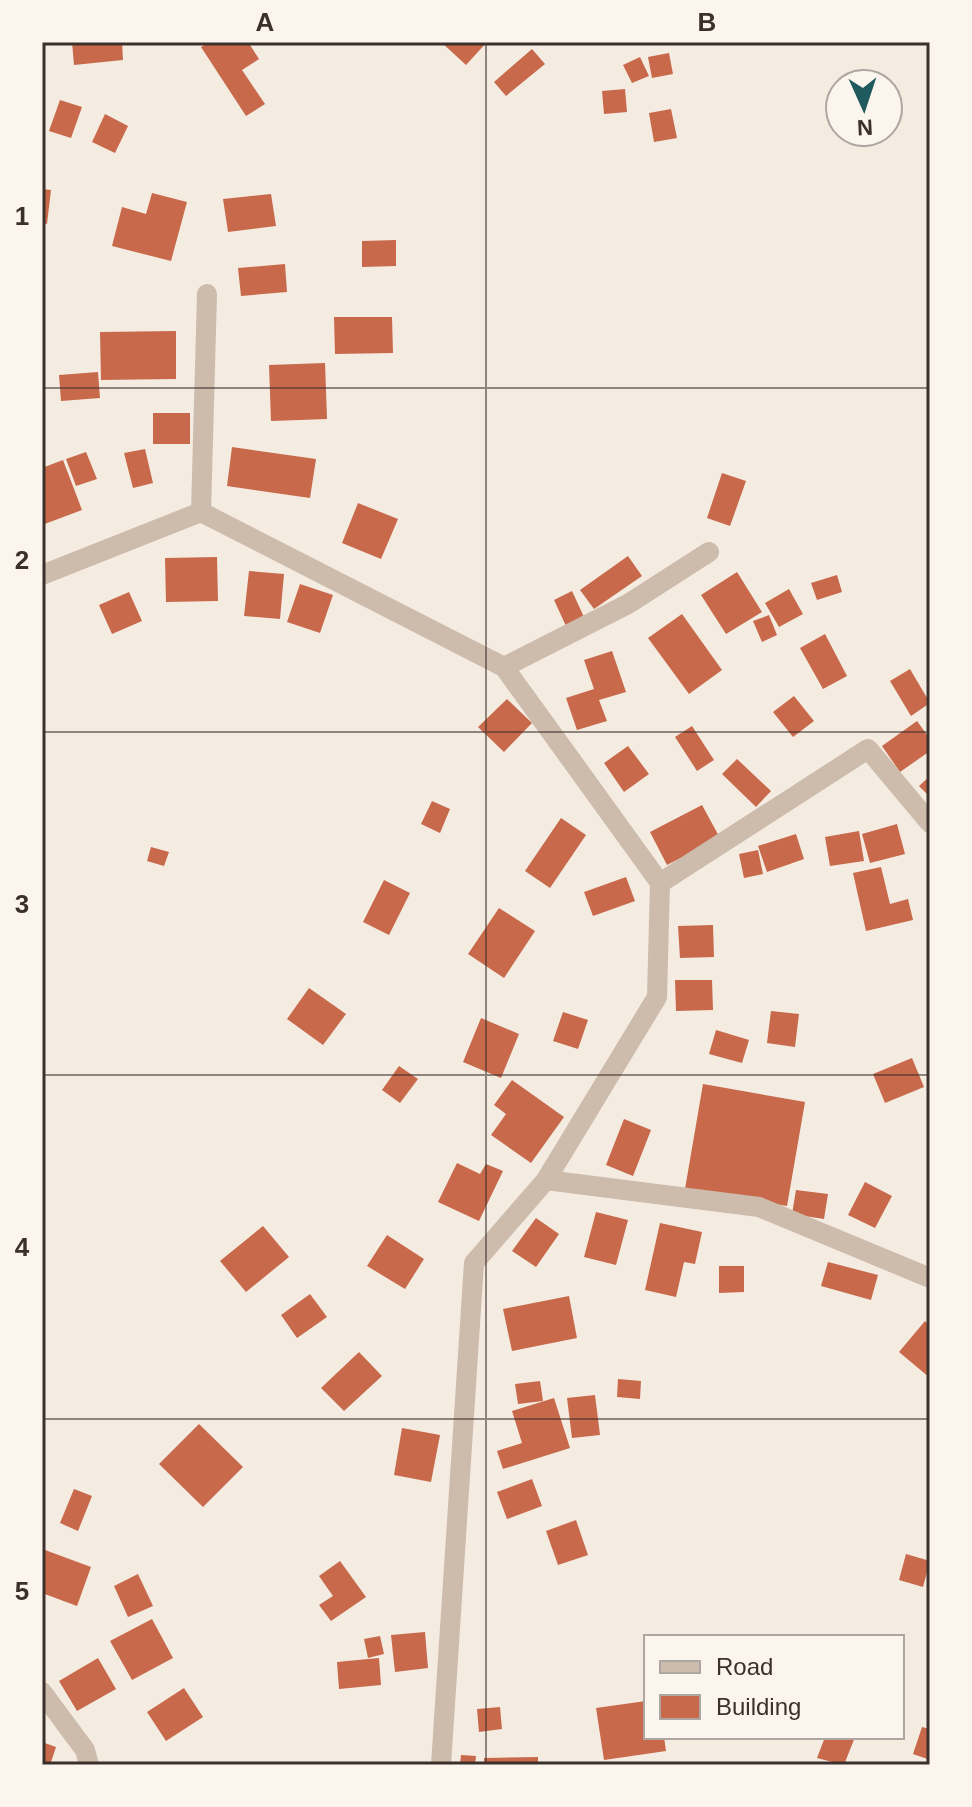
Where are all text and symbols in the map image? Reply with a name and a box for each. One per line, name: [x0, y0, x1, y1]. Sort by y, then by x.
text: A: [256, 7, 275, 37]
text: B: [698, 7, 716, 37]
north arrow: [824, 68, 904, 148]
text: N: [856, 115, 874, 140]
text: 1: [15, 201, 29, 231]
text: 2: [15, 545, 29, 575]
text: 3: [15, 889, 29, 919]
text: 4: [15, 1232, 30, 1262]
text: 5: [15, 1576, 29, 1606]
legend: [644, 1635, 904, 1739]
text: Road: [716, 1653, 773, 1680]
text: Building: [716, 1693, 801, 1720]

